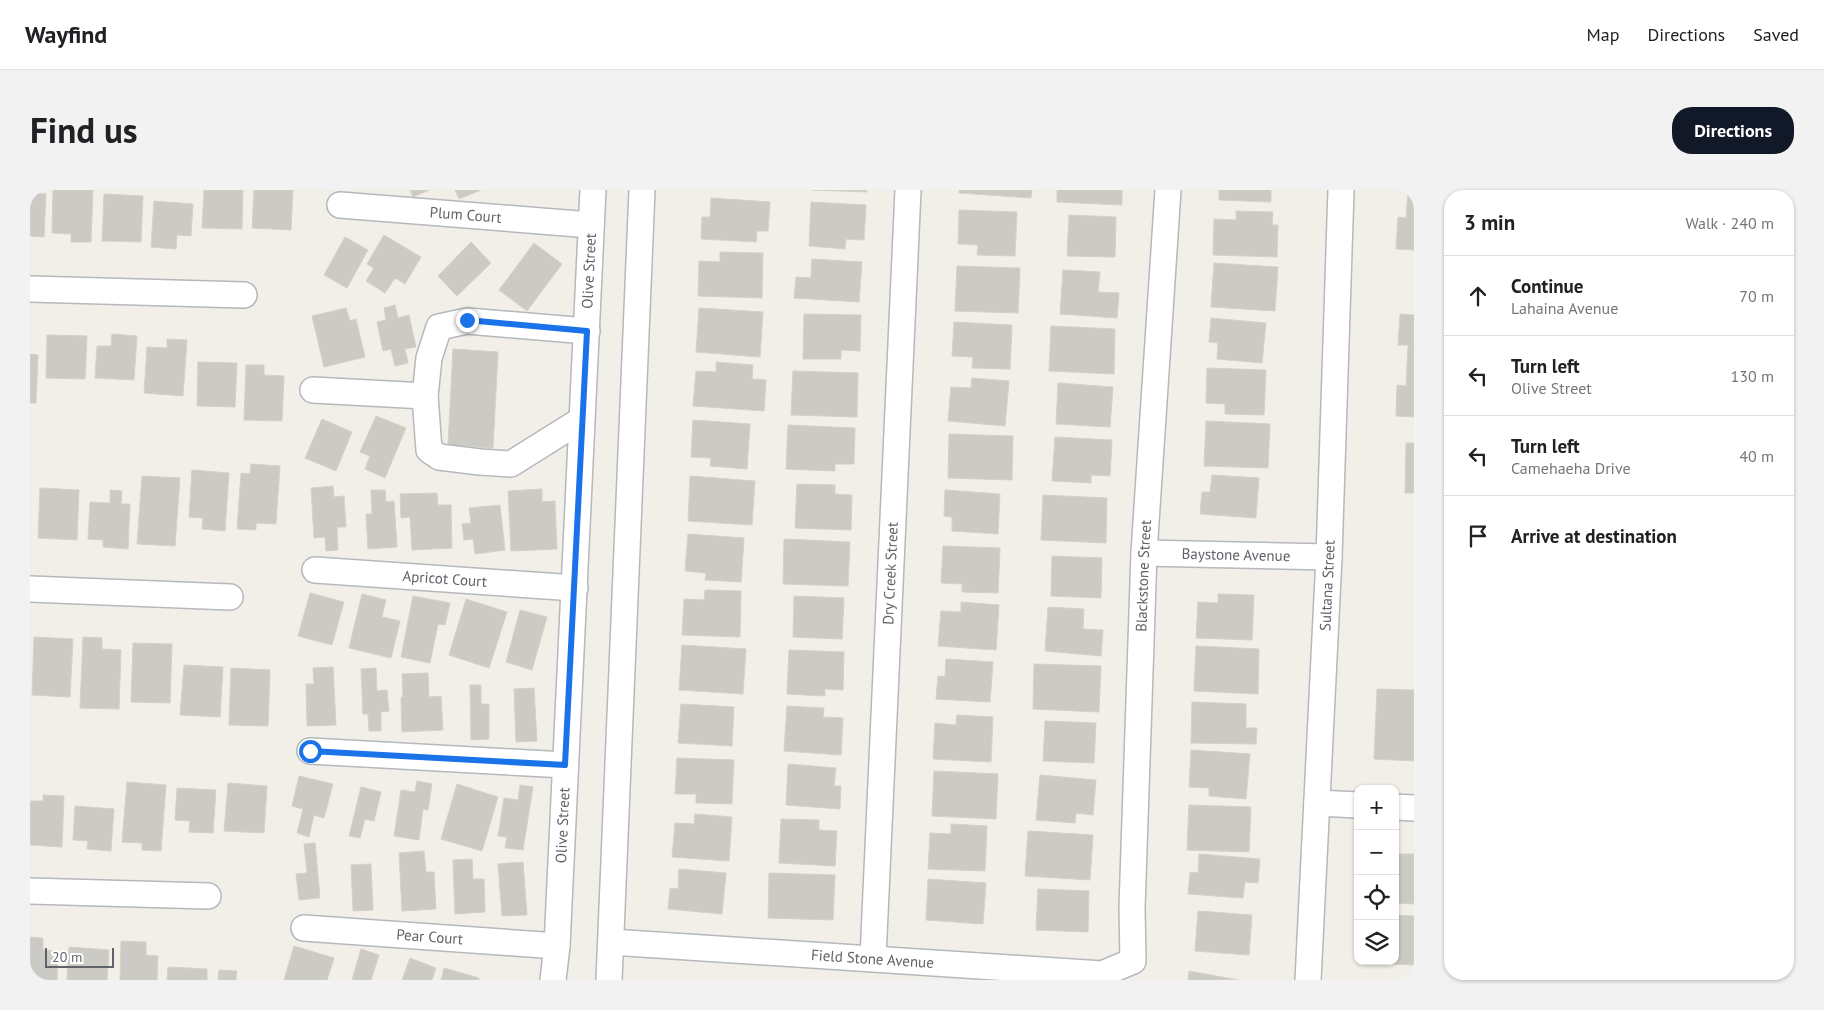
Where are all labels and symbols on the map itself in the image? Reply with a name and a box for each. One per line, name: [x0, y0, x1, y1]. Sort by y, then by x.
street label: Plum Court: [429, 202, 502, 227]
street label: Olive Street: [577, 233, 600, 309]
route end: [456, 309, 479, 332]
street label: Blackstone Street: [1131, 519, 1155, 632]
street label: Dry Creek Street: [878, 521, 902, 625]
street label: Sultana Street: [1315, 540, 1339, 631]
street label: Baystone Avenue: [1181, 544, 1291, 565]
street label: Apricot Court: [402, 566, 488, 591]
route start: [299, 740, 322, 763]
street label: Olive Street: [551, 787, 574, 864]
street label: Pear Court: [396, 925, 464, 948]
scale bar: [45, 945, 114, 968]
street label: Field Stone Avenue: [810, 945, 935, 972]

